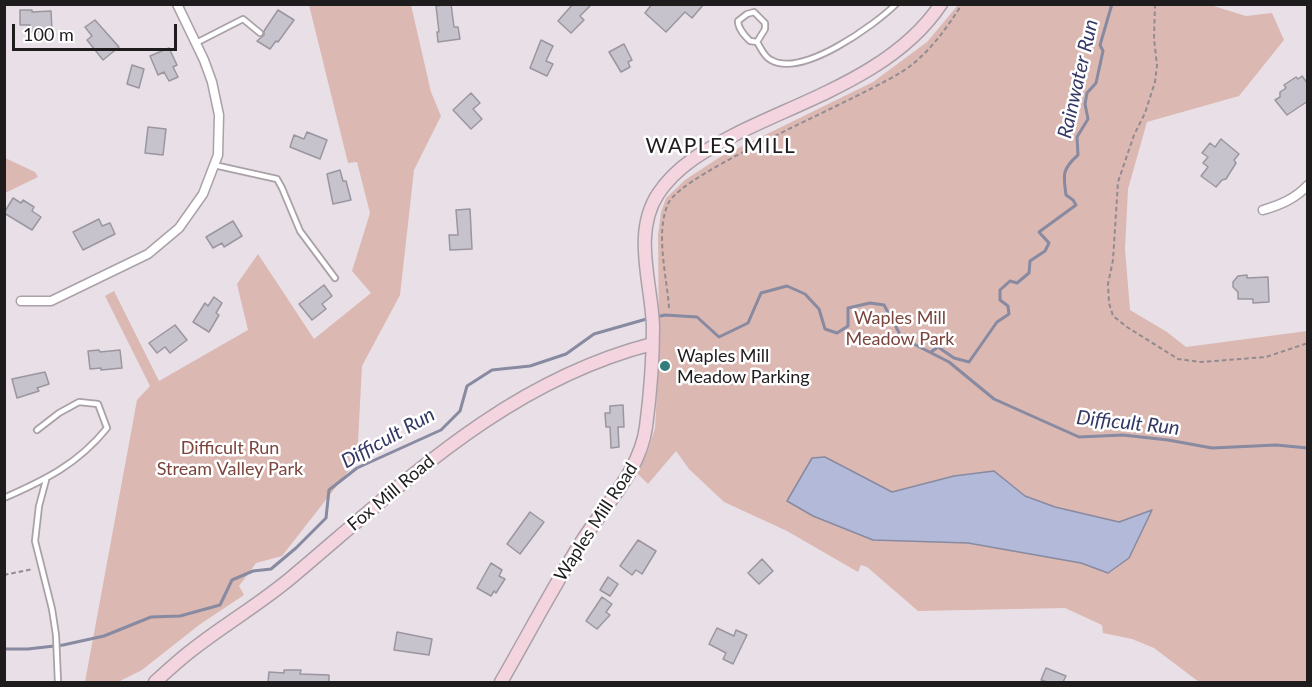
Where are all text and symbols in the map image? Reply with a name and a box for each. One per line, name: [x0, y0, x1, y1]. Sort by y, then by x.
scale bar: [15, 12, 180, 50]
water label: Rainwater Run: [1053, 17, 1103, 141]
text: 100 m: [23, 23, 74, 45]
district label: WAPLES MILL: [646, 133, 796, 159]
park label: Waples Mill Meadow Park: [846, 307, 954, 350]
place label: Waples Mill Meadow Parking: [677, 345, 810, 388]
marker: Waples Mill Meadow Parking: [658, 359, 672, 373]
water label: Difficult Run: [337, 402, 439, 474]
water label: Difficult Run: [1075, 406, 1181, 440]
park label: Difficult Run Stream Valley Park: [157, 437, 303, 480]
street label: Fox Mill Road: [343, 450, 439, 536]
street label: Waples Mill Road: [550, 459, 642, 585]

